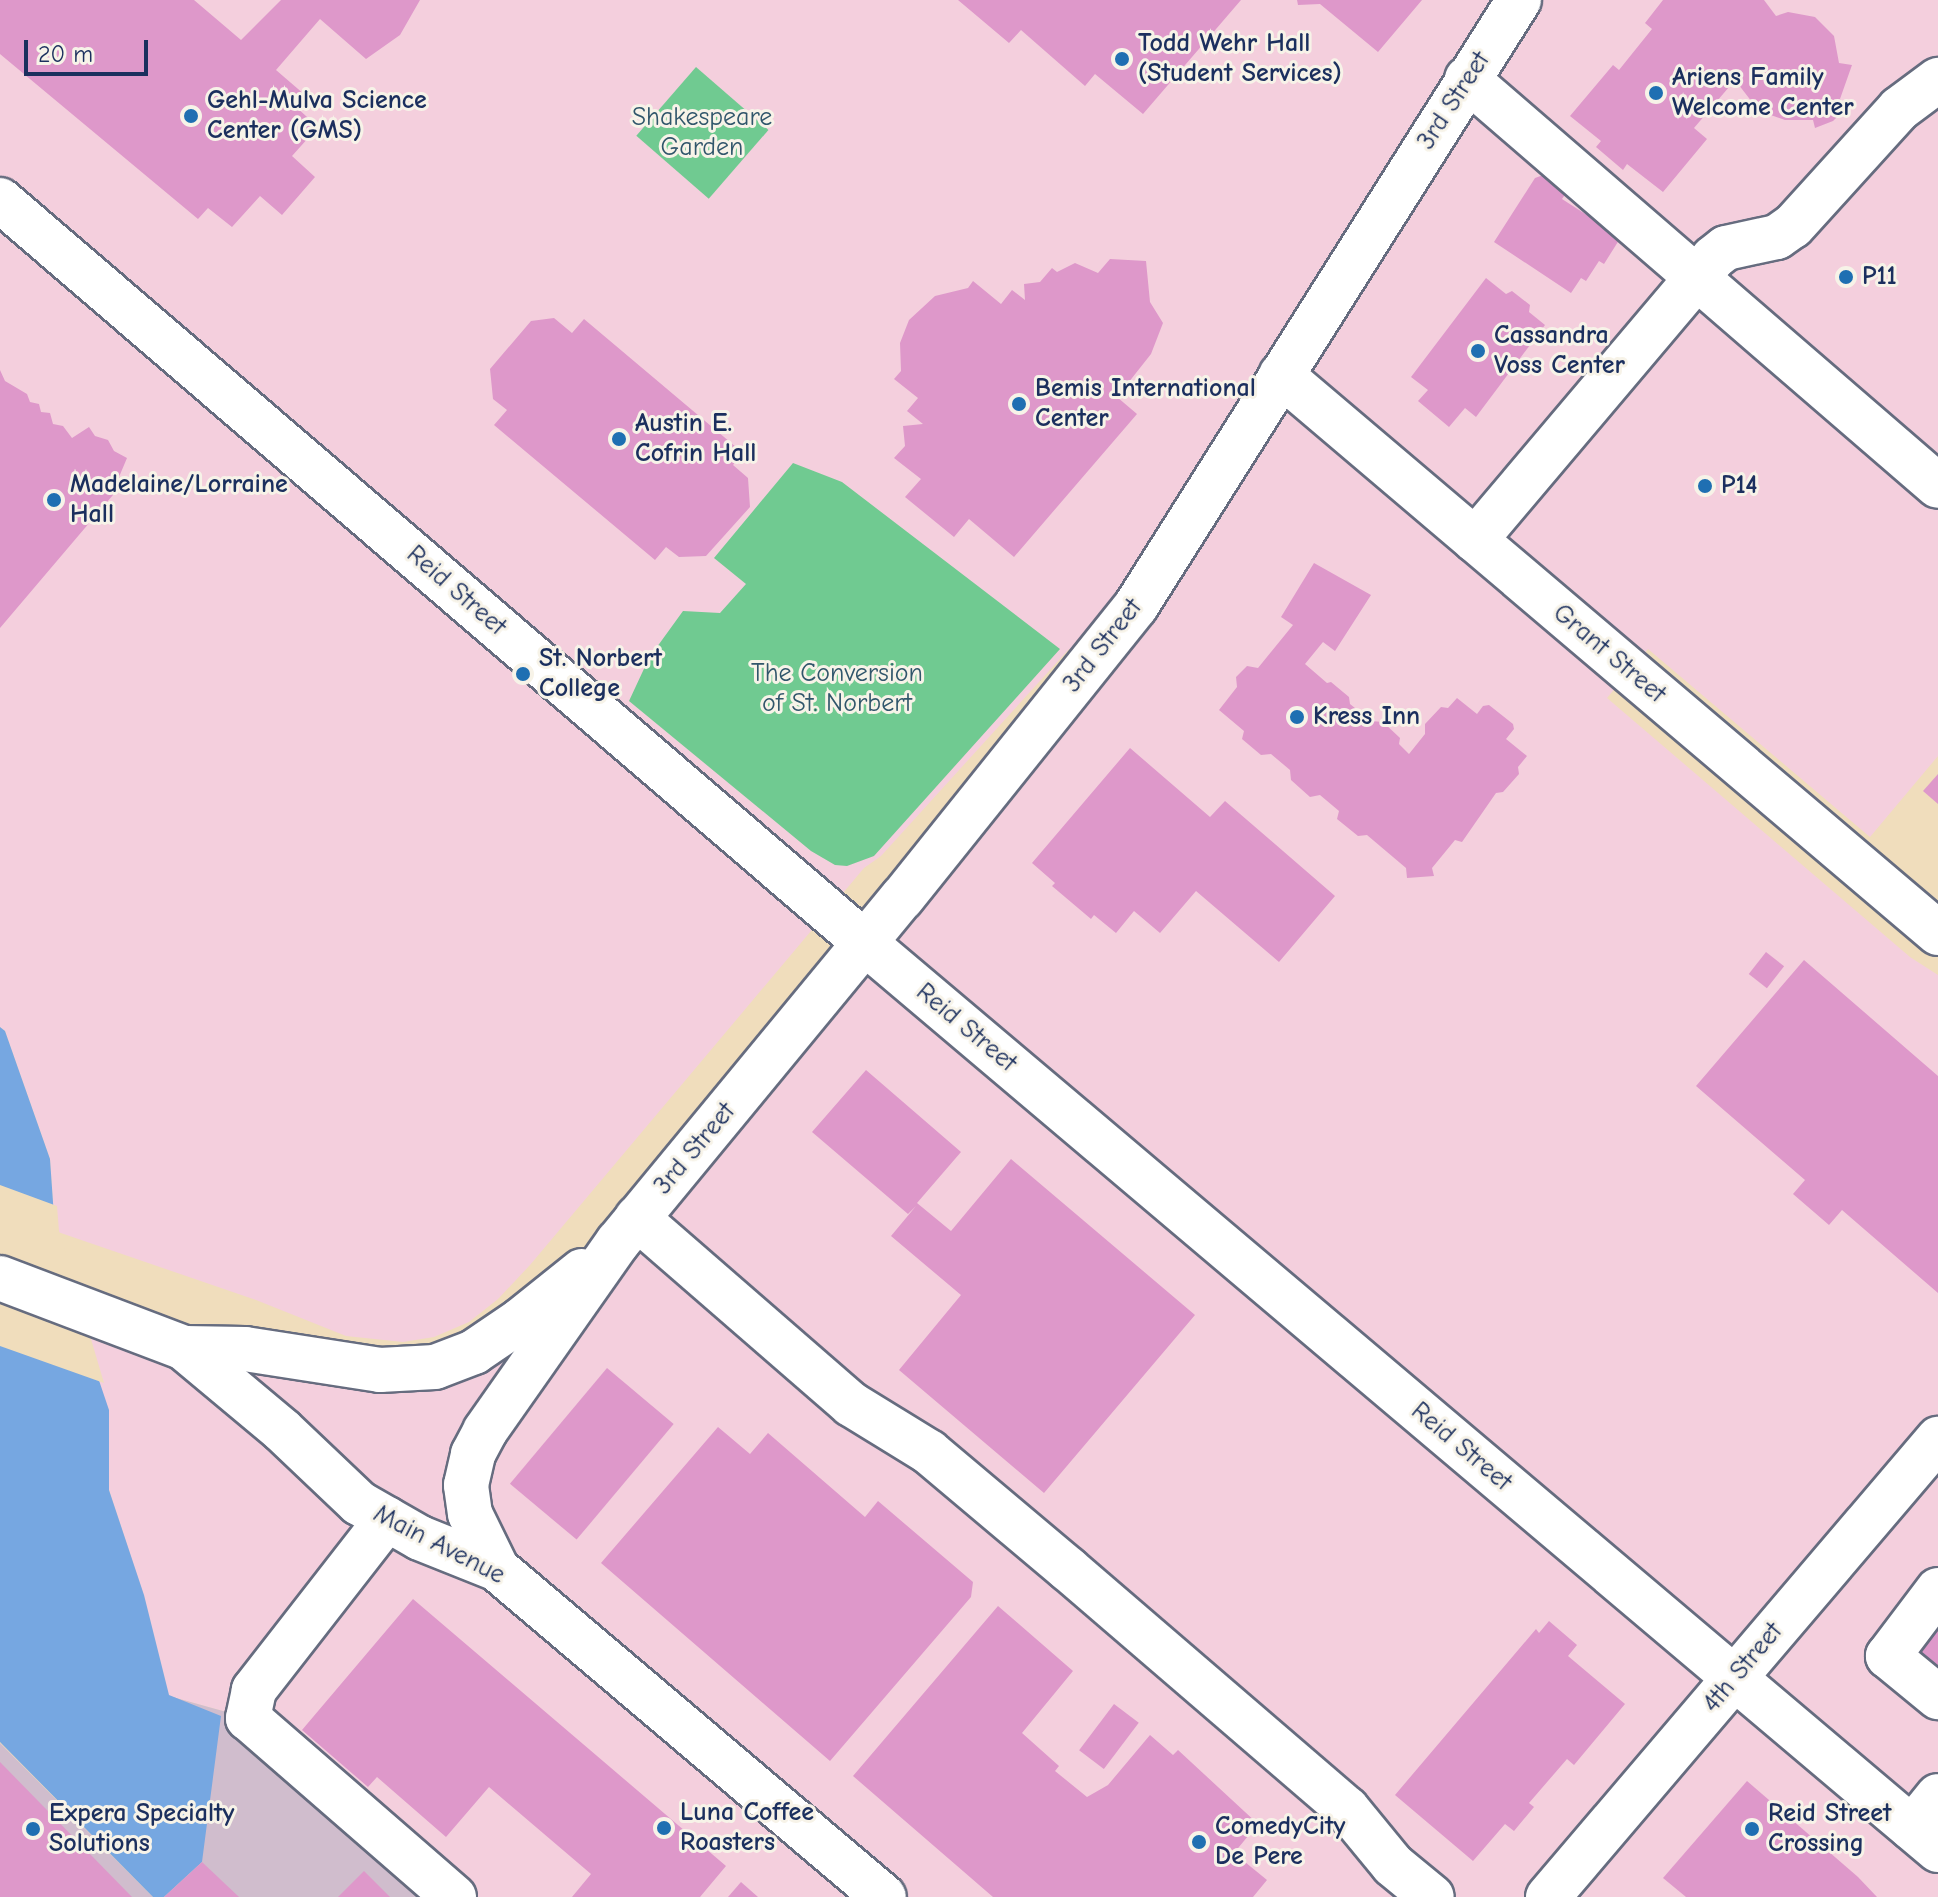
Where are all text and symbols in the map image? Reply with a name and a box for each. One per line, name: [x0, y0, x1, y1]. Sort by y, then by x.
scale bar: [28, 24, 152, 74]
place label: Todd Wehr Hall (Student Services): [1138, 28, 1342, 90]
text: 20 m: [38, 40, 93, 68]
street label: 3rd Street: [1411, 46, 1497, 156]
marker: Todd Wehr Hall (Student Services): [1113, 50, 1131, 68]
place label: Ariens Family Welcome Center: [1672, 62, 1854, 124]
marker: Ariens Family Welcome Center: [1647, 84, 1665, 102]
place label: Gehl-Mulva Science Center (GMS): [207, 85, 427, 146]
park label: Shakespeare Garden: [632, 102, 772, 164]
marker: Gehl-Mulva Science Center (GMS): [182, 107, 200, 125]
place label: P11: [1862, 261, 1897, 293]
marker: P11: [1837, 268, 1855, 286]
place label: Cassandra Voss Center: [1494, 320, 1625, 382]
marker: Cassandra Voss Center: [1469, 342, 1487, 360]
place label: Bemis International Center: [1035, 373, 1256, 434]
marker: Bemis International Center: [1010, 395, 1028, 413]
place label: Austin E. Cofrin Hall: [635, 408, 756, 470]
marker: Austin E. Cofrin Hall: [610, 430, 628, 448]
place label: Madelaine/Lorraine Hall: [70, 469, 288, 530]
place label: P14: [1721, 470, 1758, 502]
marker: P14: [1696, 477, 1714, 495]
marker: Madelaine/Lorraine Hall: [45, 491, 63, 509]
street label: Reid Street: [400, 539, 512, 643]
street label: 3rd Street: [1057, 593, 1149, 699]
street label: Grant Street: [1546, 598, 1672, 710]
place label: St. Norbert College: [539, 643, 662, 704]
park label: The Conversion of St. Norbert: [751, 658, 923, 720]
marker: St. Norbert College: [514, 665, 532, 683]
place label: Kress Inn: [1313, 701, 1420, 733]
marker: Kress Inn: [1288, 708, 1306, 726]
street label: Reid Street: [909, 977, 1023, 1079]
street label: 3rd Street: [648, 1097, 742, 1201]
street label: Reid Street: [1404, 1396, 1518, 1498]
street label: Main Avenue: [368, 1499, 510, 1591]
street label: 4th Street: [1696, 1617, 1790, 1719]
place label: Luna Coffee Roasters: [680, 1797, 814, 1858]
place label: Expera Specialty Solutions: [49, 1798, 234, 1860]
place label: Reid Street Crossing: [1768, 1798, 1892, 1860]
place label: ComedyCity De Pere: [1215, 1811, 1345, 1872]
marker: Luna Coffee Roasters: [655, 1819, 673, 1837]
marker: Expera Specialty Solutions: [24, 1820, 42, 1838]
marker: Reid Street Crossing: [1743, 1820, 1761, 1838]
marker: ComedyCity De Pere: [1190, 1833, 1208, 1851]

